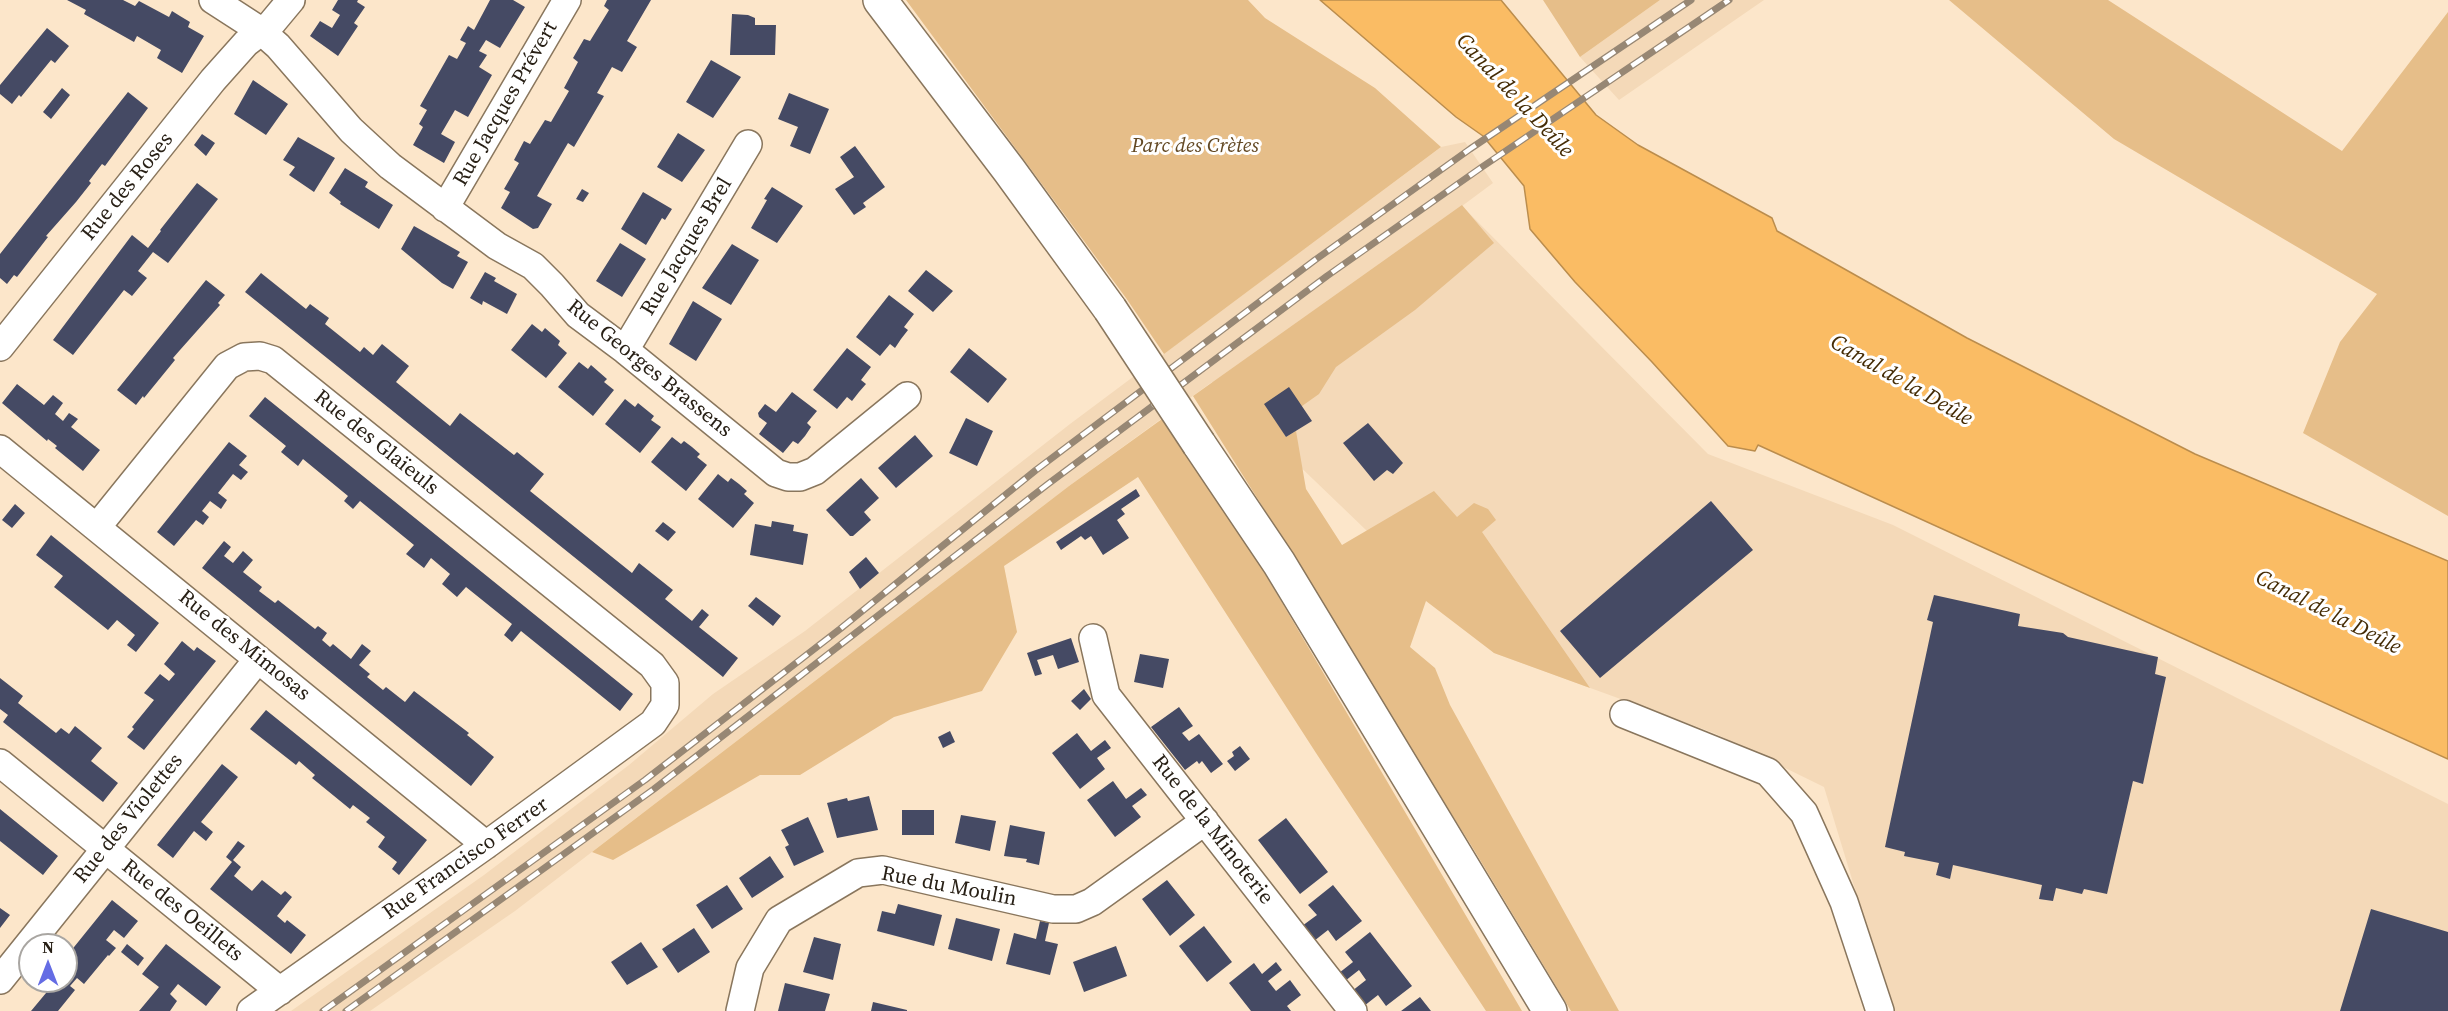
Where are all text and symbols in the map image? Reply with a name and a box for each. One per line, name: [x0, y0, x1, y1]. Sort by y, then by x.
street label: Rue Jacques Prévert: [449, 17, 563, 191]
water label: Canal de la Deûle: [1450, 29, 1578, 163]
street label: Rue des Roses: [77, 128, 179, 246]
park label: Parc des Crètes: [1131, 134, 1259, 160]
street label: Rue Jacques Brel: [636, 173, 738, 321]
street label: Rue Georges Brassens: [561, 295, 737, 443]
water label: Canal de la Deûle: [1825, 330, 1977, 432]
street label: Rue des Glaïeuls: [308, 385, 444, 501]
water label: Canal de la Deûle: [2251, 565, 2405, 661]
street label: Rue des Mimosas: [173, 585, 315, 707]
street label: Rue des Violettes: [69, 749, 189, 889]
street label: Rue de la Minoterie: [1146, 750, 1278, 910]
street label: Rue Francisco Ferrer: [378, 792, 554, 926]
street label: Rue des Oeillets: [116, 854, 248, 968]
street label: Rue du Moulin: [879, 862, 1019, 912]
north arrow: [18, 933, 78, 993]
text: N: [42, 936, 54, 958]

